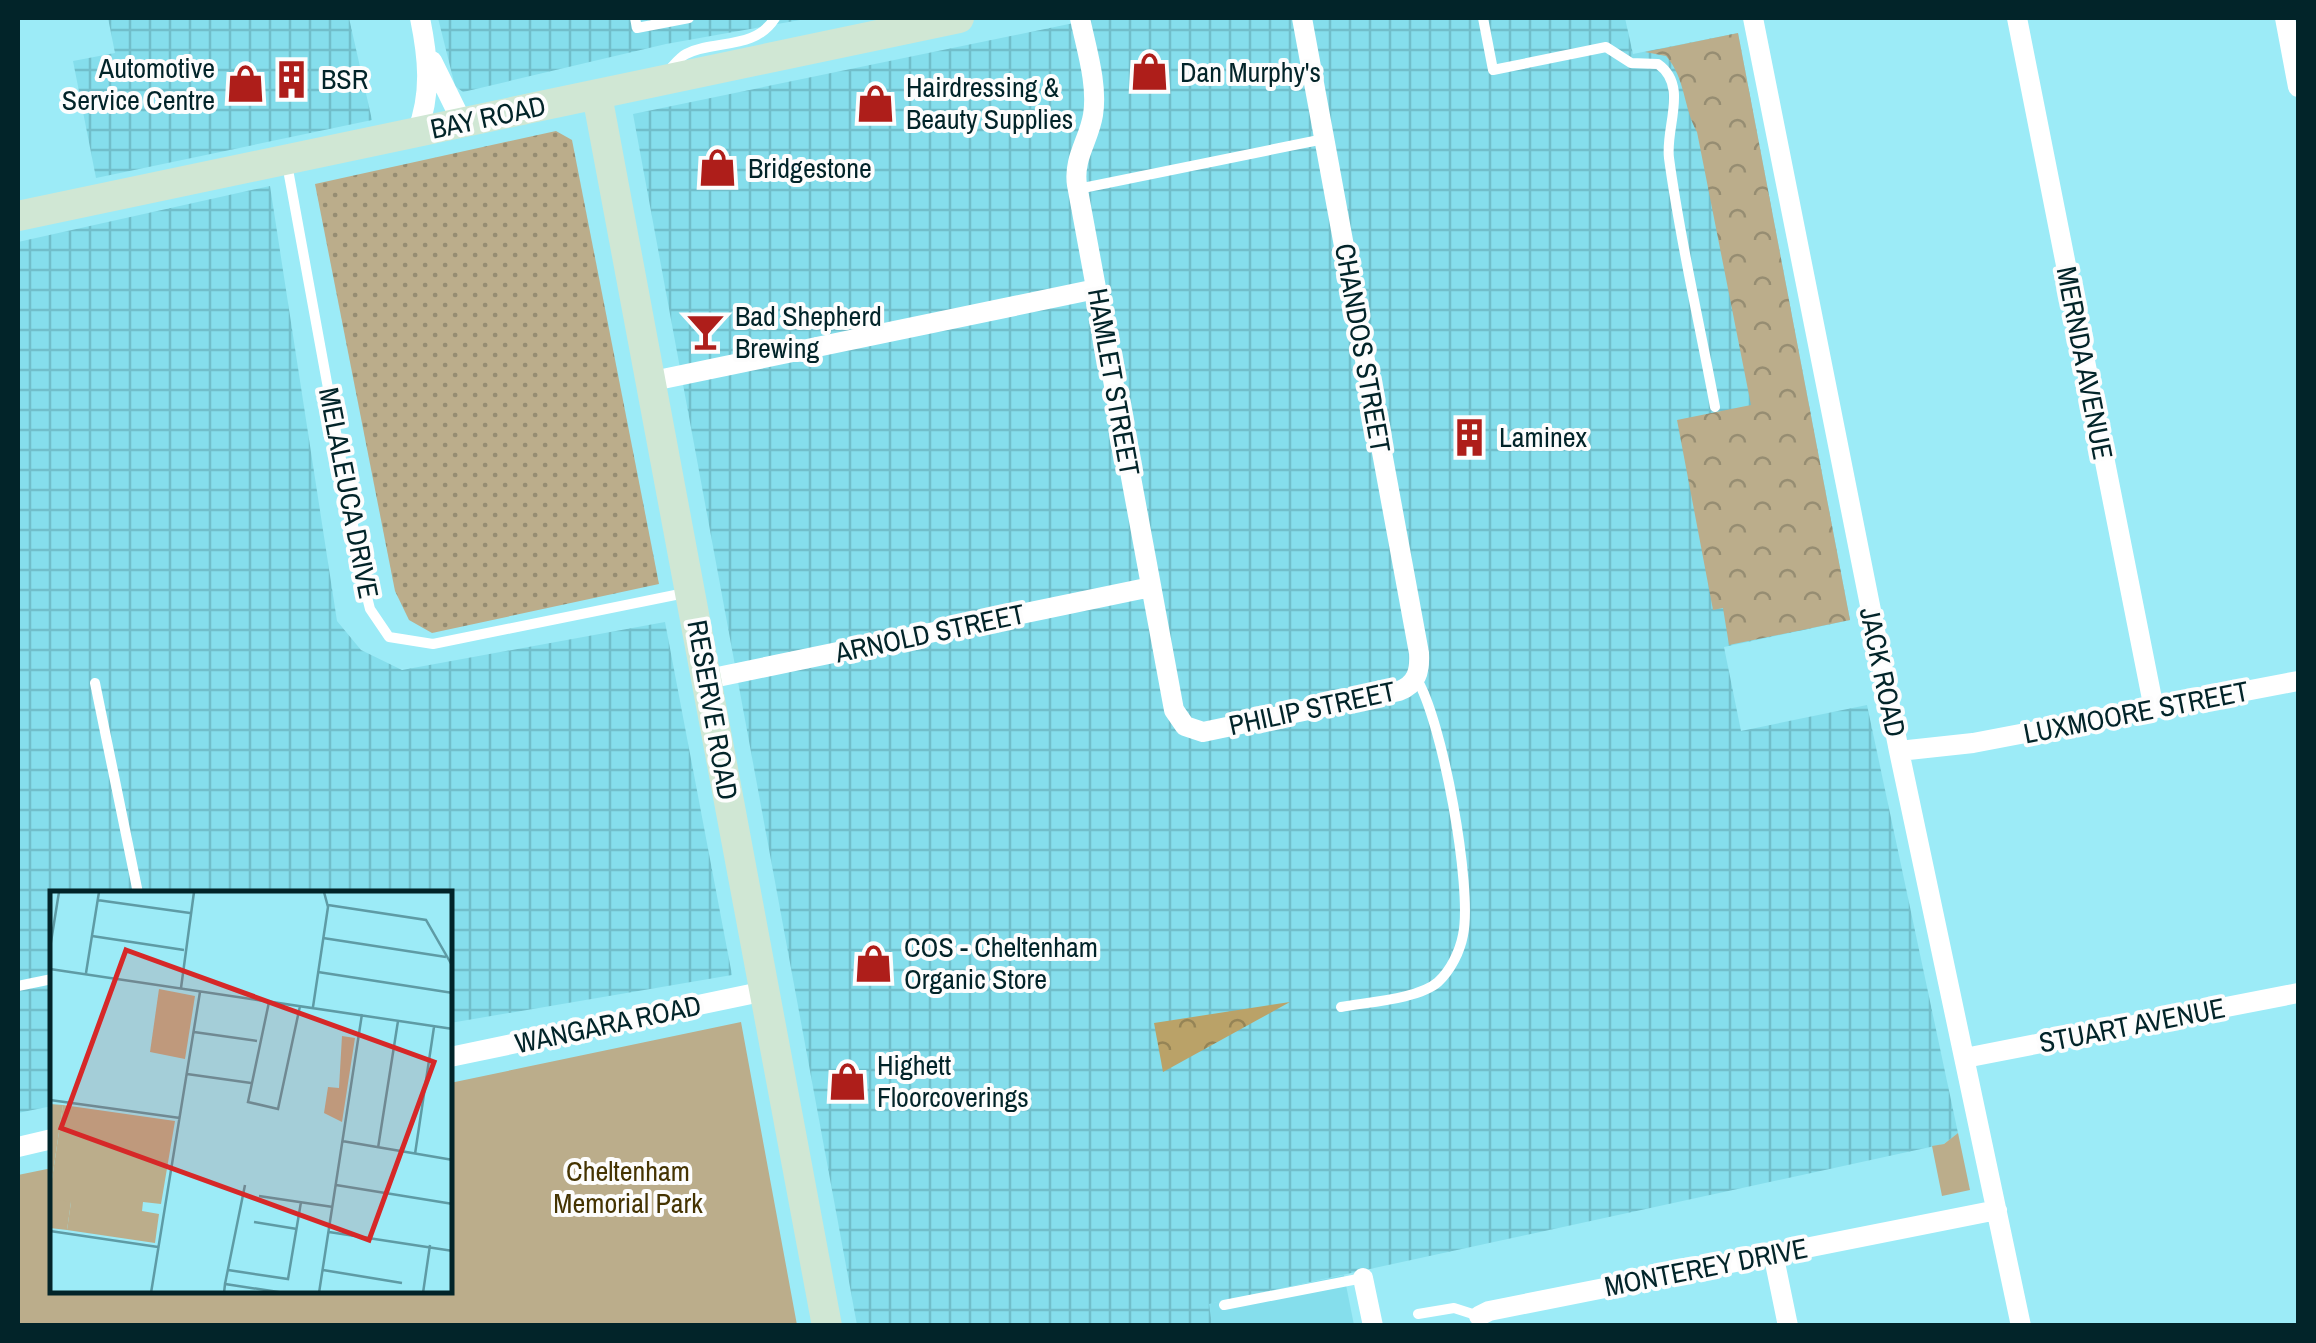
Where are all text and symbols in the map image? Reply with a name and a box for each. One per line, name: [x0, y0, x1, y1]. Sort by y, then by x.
place label: Automotive Service Centre: [62, 49, 215, 119]
shop icon: Dan Murphy's: [1129, 51, 1171, 93]
place label: Dan Murphy's: [1180, 53, 1321, 91]
building icon: BSR: [270, 58, 312, 100]
place label: BSR: [321, 60, 368, 98]
shop icon: Automotive Service Centre: [224, 63, 266, 105]
place label: Hairdressing & Beauty Supplies: [906, 68, 1073, 138]
shop icon: Hairdressing & Beauty Supplies: [855, 82, 897, 124]
street label: BAY ROAD: [427, 86, 549, 148]
shop icon: Bridgestone: [697, 147, 739, 189]
place label: Bridgestone: [748, 149, 872, 187]
street label: CHANDOS STREET: [1326, 240, 1400, 456]
street label: MERNDA AVENUE: [2048, 263, 2122, 463]
street label: HAMLET STREET: [1079, 285, 1149, 479]
place label: Bad Shepherd Brewing: [735, 297, 882, 367]
bar icon: Bad Shepherd Brewing: [684, 311, 726, 353]
street label: MELALEUCA DRIVE: [310, 384, 388, 602]
building icon: Laminex: [1448, 416, 1490, 458]
place label: Laminex: [1499, 418, 1588, 456]
street label: ARNOLD STREET: [831, 594, 1028, 672]
street label: JACK ROAD: [1851, 604, 1915, 740]
street label: RESERVE ROAD: [678, 617, 748, 803]
street label: PHILIP STREET: [1225, 672, 1399, 744]
street label: LUXMOORE STREET: [2020, 672, 2252, 752]
inset map: [50, 891, 452, 1293]
place label: COS - Cheltenham Organic Store: [904, 928, 1098, 998]
shop icon: COS - Cheltenham Organic Store: [853, 942, 895, 984]
street label: WANGARA ROAD: [511, 986, 705, 1062]
street label: STUART AVENUE: [2036, 988, 2228, 1062]
place label: Highett Floorcoverings: [877, 1046, 1029, 1116]
shop icon: Highett Floorcoverings: [826, 1060, 868, 1102]
park label: Cheltenham Memorial Park: [553, 1152, 703, 1222]
street label: MONTEREY DRIVE: [1601, 1229, 1811, 1305]

